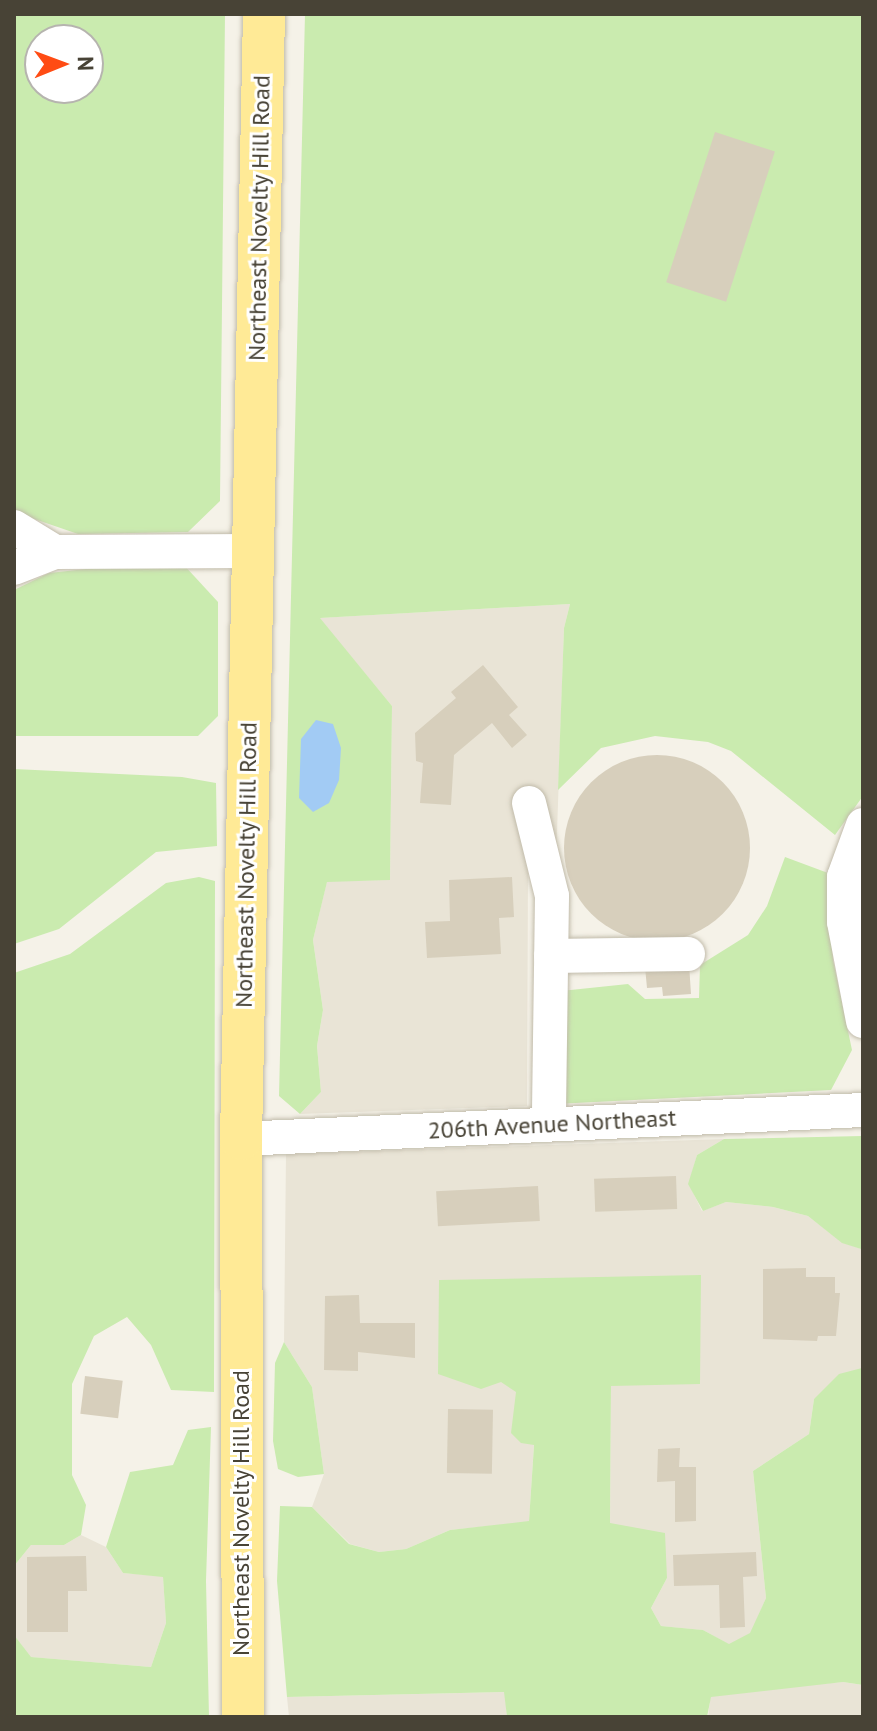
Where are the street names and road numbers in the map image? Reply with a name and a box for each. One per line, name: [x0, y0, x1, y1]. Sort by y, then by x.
street label: Northeast Novelty Hill Road: [242, 74, 276, 362]
street label: Northeast Novelty Hill Road: [229, 721, 263, 1009]
street label: 206th Avenue Northeast: [427, 1103, 677, 1145]
street label: Northeast Novelty Hill Road: [227, 1370, 255, 1656]

